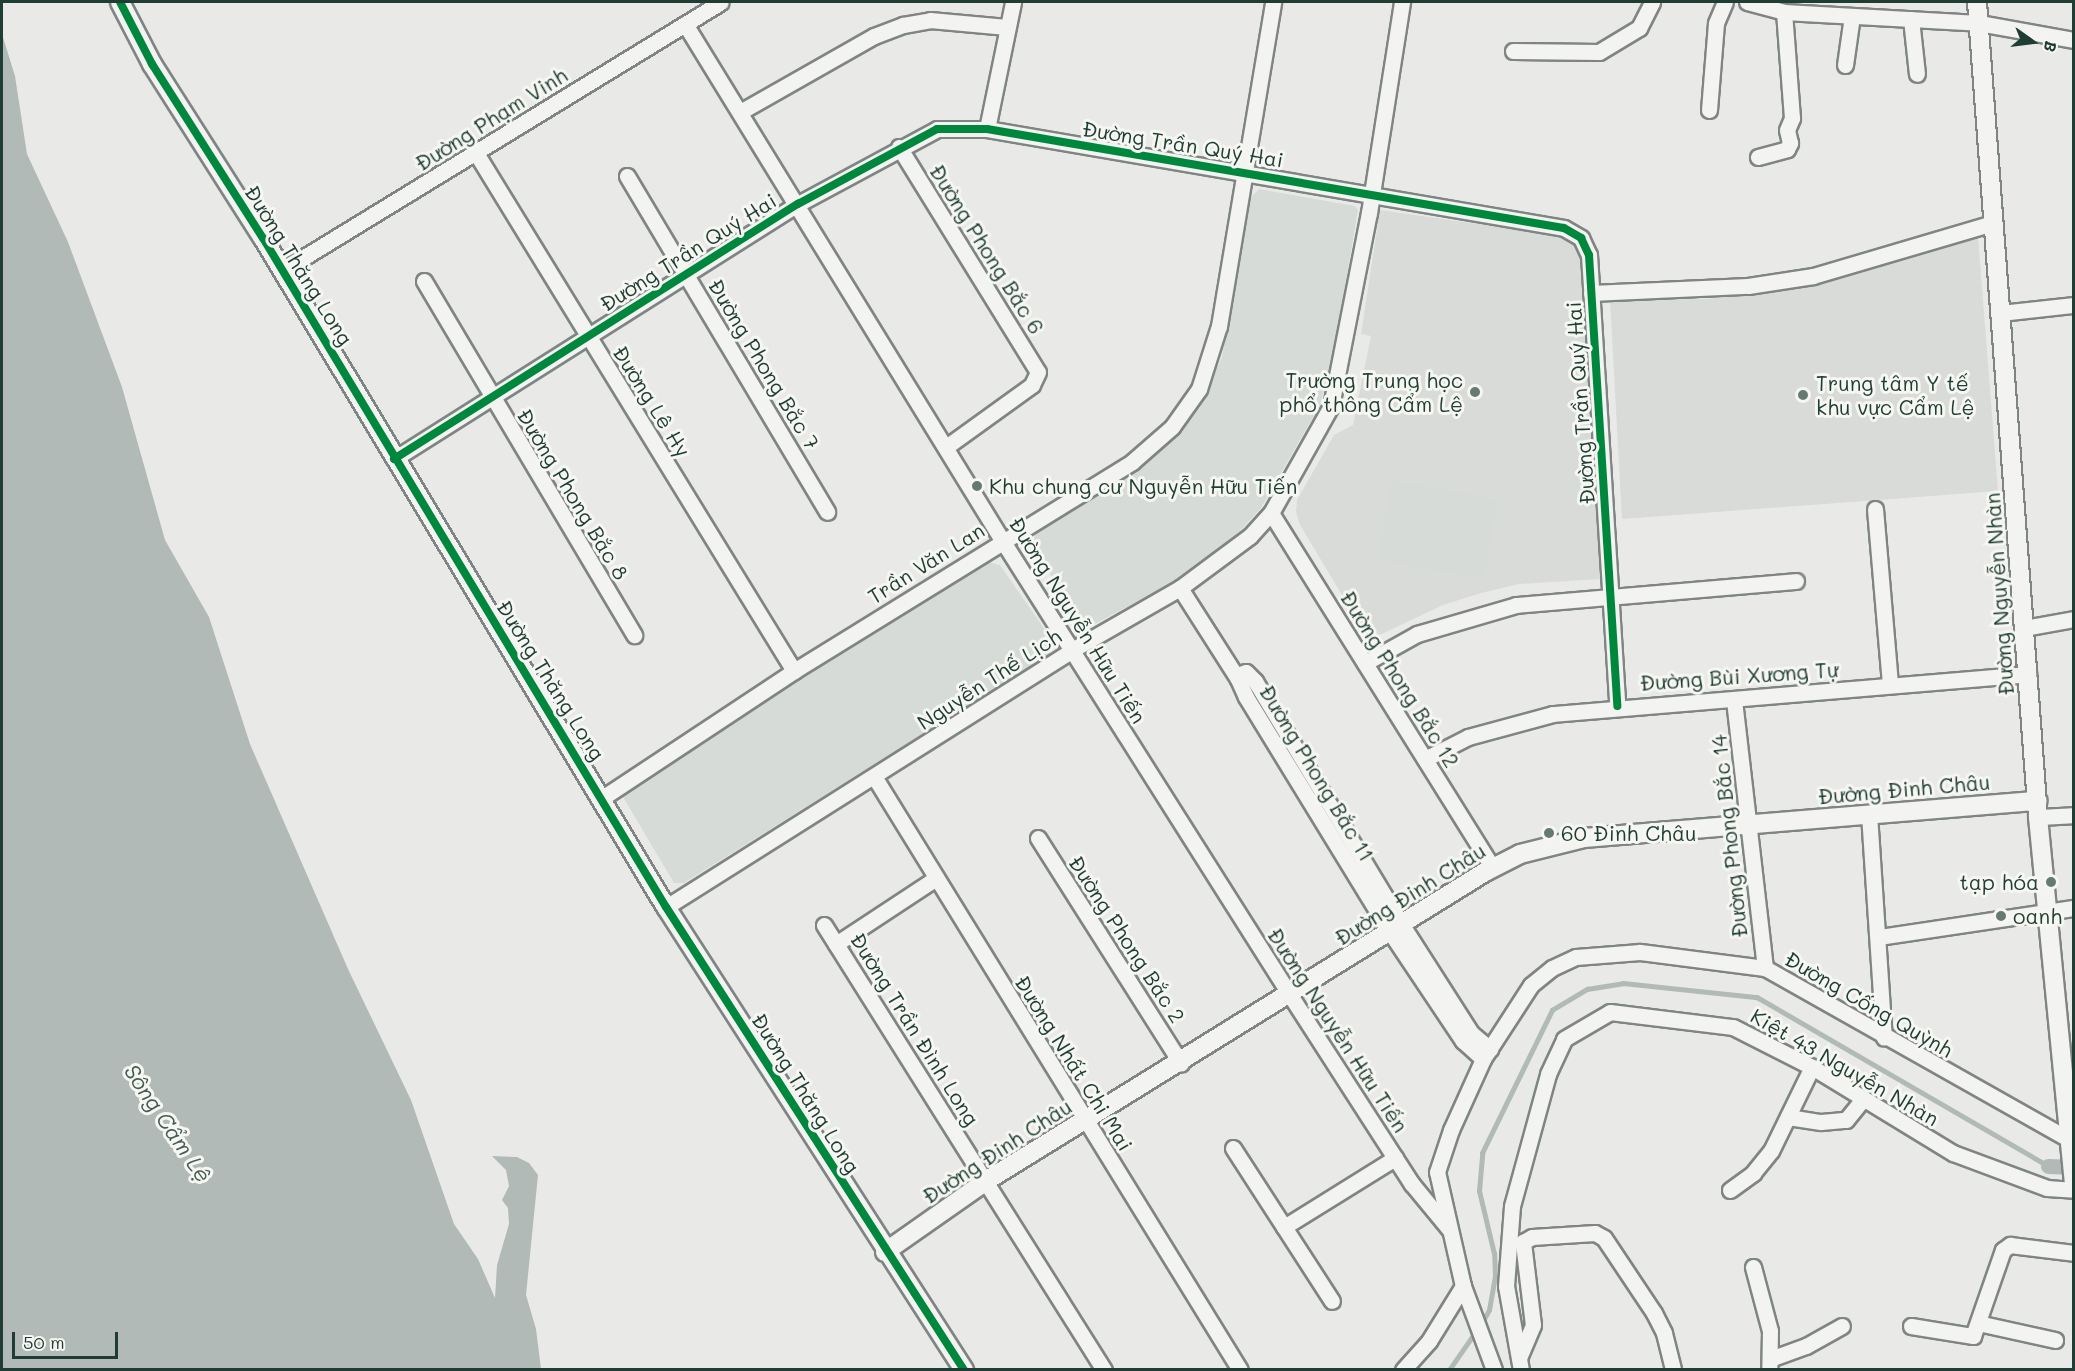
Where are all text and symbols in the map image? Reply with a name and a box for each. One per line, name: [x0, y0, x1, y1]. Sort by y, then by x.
north arrow: [2003, 12, 2063, 72]
text: B: [2039, 39, 2062, 54]
street label: Đường Phạm Vinh: [410, 62, 572, 176]
street label: Đường Trần Quý Hai: [1081, 116, 1285, 172]
street label: Đường Phong Bắc 6: [925, 160, 1049, 338]
street label: Đường Thăng Long: [240, 180, 358, 350]
street label: Đường Trần Quý Hai: [595, 187, 781, 317]
street label: Đường Phong Bắc 7: [703, 274, 825, 454]
street label: Đường Trần Quý Hai: [1560, 301, 1600, 505]
street label: Đường Lê Hy: [608, 341, 696, 461]
place label: Trường Trung học phổ thông Cẩm Lệ: [1279, 367, 1463, 417]
place label: Trung tâm Y tế khu vực Cẩm Lệ: [1816, 370, 1974, 420]
marker: Trường Trung học phổ thông Cẩm Lệ: [1468, 385, 1482, 399]
marker: Trung tâm Y tế khu vực Cẩm Lệ: [1794, 386, 1812, 404]
street label: Đường Phong Bắc 8: [512, 404, 634, 584]
place label: Khu chung cư Nguyễn Hữu Tiến: [989, 473, 1297, 499]
marker: Khu chung cư Nguyễn Hữu Tiến: [970, 479, 984, 493]
street label: Đường Nguyễn Nhàn: [1979, 492, 2019, 696]
street label: Đường Nguyễn Hữu Tiến: [1004, 512, 1152, 728]
street label: Trần Văn Lan: [863, 517, 989, 609]
street label: Đường Phong Bắc 12: [1335, 586, 1465, 772]
street label: Đường Thăng Long: [492, 595, 610, 765]
street label: Nguyễn Thế Lịch: [912, 623, 1066, 735]
street label: Đường Bùi Xương Tự: [1639, 656, 1839, 696]
street label: Đường Phong Bắc 11: [1254, 680, 1380, 866]
street label: Đường Phong Bắc 14: [1706, 733, 1752, 939]
street label: Đường Đinh Châu: [1817, 769, 1991, 809]
place label: 60 Đinh Châu: [1561, 820, 1697, 846]
marker: 60 Đinh Châu: [1542, 826, 1556, 840]
street label: Đường Đinh Châu: [1330, 838, 1490, 950]
street label: Đường Phong Bắc 2: [1064, 851, 1190, 1027]
place label: tạp hóa: [1960, 869, 2039, 895]
marker: tạp hóa: [2044, 875, 2058, 889]
place label: oanh: [2013, 903, 2062, 929]
marker: oanh: [1994, 909, 2008, 923]
street label: Đường Nguyễn Hữu Tiến: [1262, 923, 1414, 1137]
street label: Đường Trần Đình Long: [845, 928, 985, 1130]
street label: Đường Cống Quỳnh: [1780, 946, 1958, 1062]
street label: Đường Nhất Chi Mai: [1010, 971, 1138, 1155]
street label: Kiệt 43 Nguyễn Nhàn: [1746, 1003, 1944, 1131]
street label: Đường Thăng Long: [747, 1008, 865, 1178]
water label: Sông Cẩm Lệ: [119, 1059, 217, 1187]
street label: Đường Đinh Châu: [918, 1093, 1076, 1209]
scale bar: [15, 1320, 122, 1358]
text: 50 m: [23, 1330, 65, 1354]

